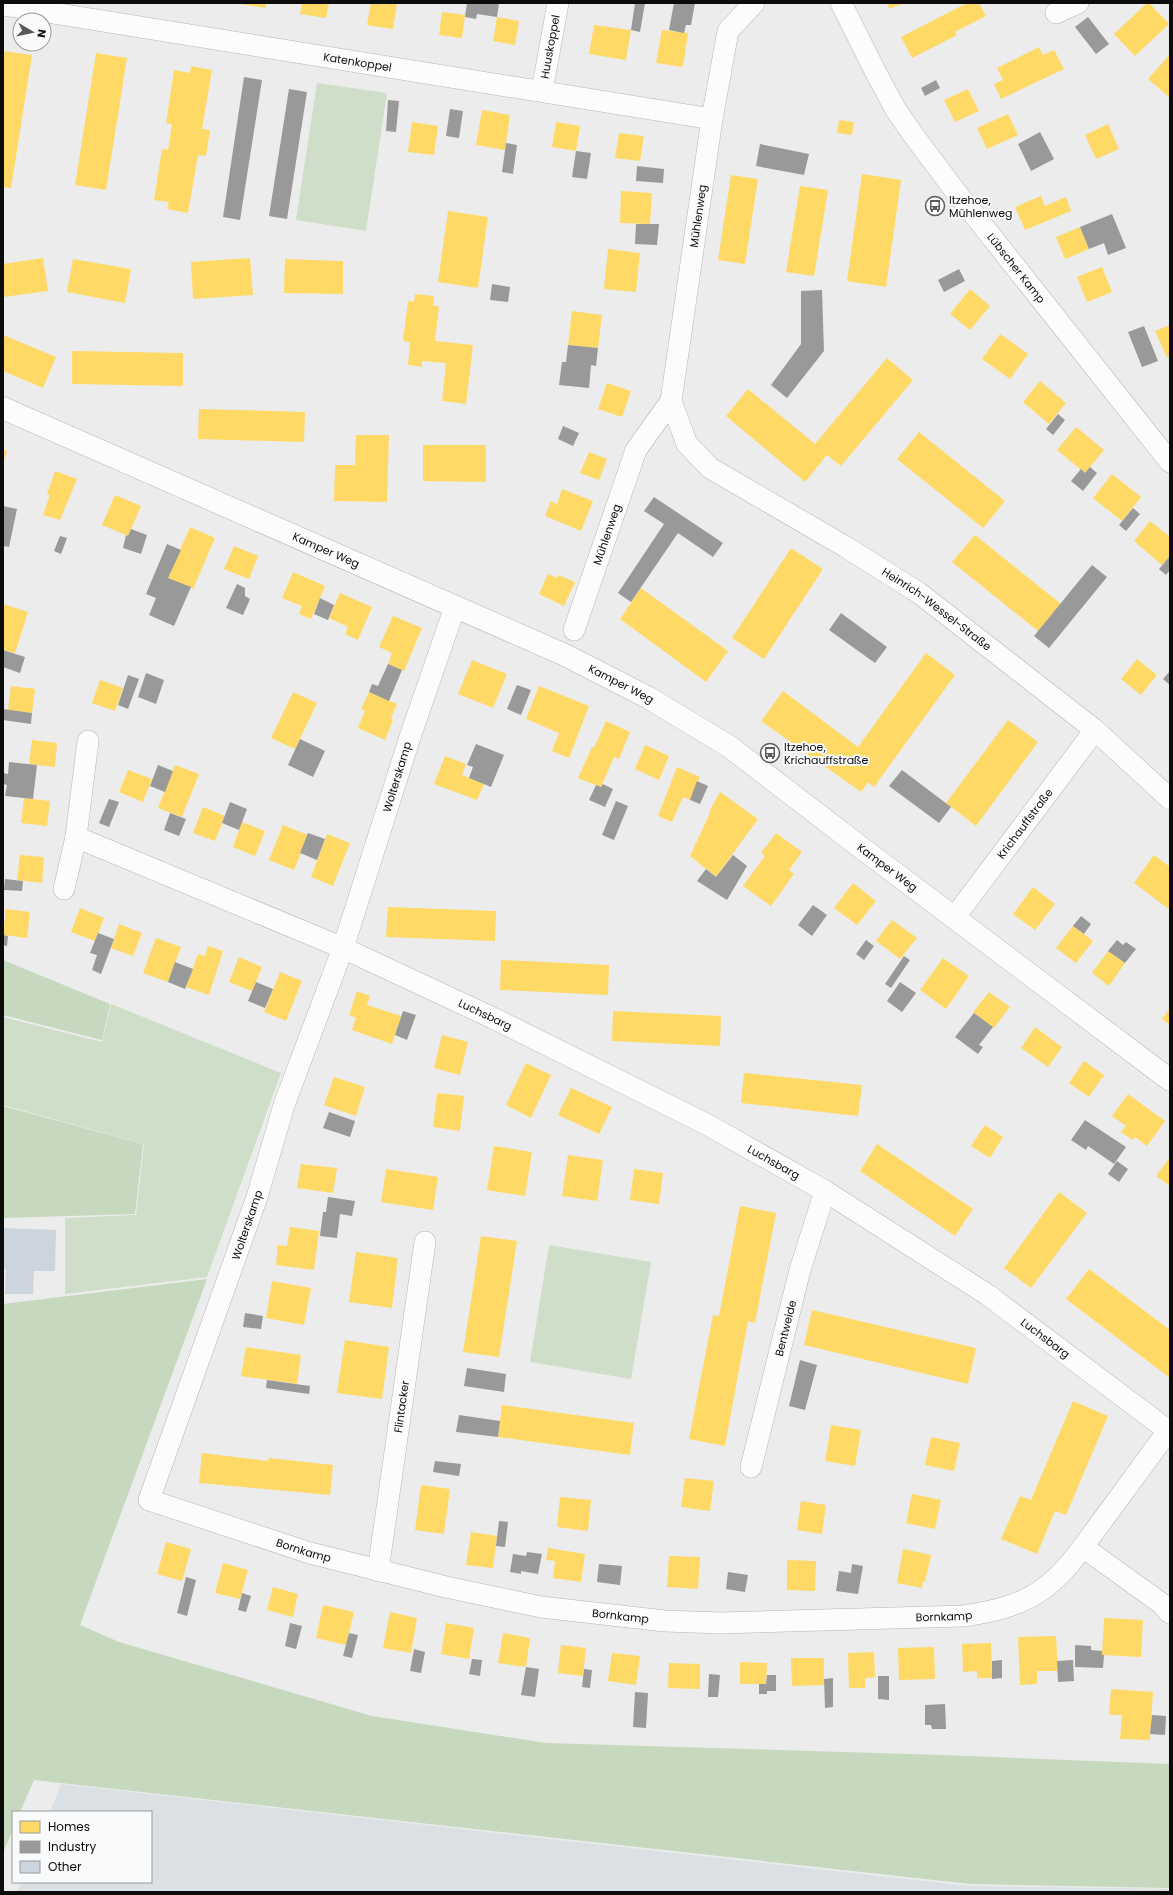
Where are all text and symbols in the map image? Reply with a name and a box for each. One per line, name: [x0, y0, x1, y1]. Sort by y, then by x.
north arrow: [12, 12, 52, 52]
street label: Huuskoppel: [536, 14, 564, 80]
text: N: [33, 28, 50, 39]
street label: Katenkoppel: [322, 49, 393, 75]
street label: Mühlenweg: [686, 183, 710, 249]
place label: Itzehoe, Mühlenweg: [949, 192, 1012, 221]
bus stop icon: Itzehoe, Mühlenweg: [924, 195, 946, 217]
street label: Lübscher Kamp: [983, 230, 1049, 307]
street label: Mühlenweg: [589, 502, 625, 567]
street label: Kamper Weg: [290, 528, 362, 572]
street label: Heinrich-Wessel-Straße: [879, 564, 995, 654]
street label: Kamper Weg: [586, 660, 657, 707]
place label: Itzehoe, Krichauffstraße: [784, 739, 869, 768]
street label: Wolterskamp: [379, 740, 415, 814]
bus stop icon: Itzehoe, Krichauffstraße: [759, 742, 781, 764]
street label: Krichauffstraße: [993, 785, 1057, 862]
street label: Kamper Weg: [854, 839, 921, 895]
street label: Luchsbarg: [456, 995, 515, 1034]
street label: Luchsbarg: [745, 1141, 803, 1183]
street label: Wolterskamp: [228, 1188, 266, 1262]
street label: Bentweide: [771, 1298, 800, 1358]
street label: Luchsbarg: [1017, 1314, 1073, 1362]
street label: Flintacker: [390, 1379, 413, 1434]
street label: Bornkamp: [274, 1534, 333, 1566]
street label: Bornkamp: [591, 1605, 650, 1627]
street label: Bornkamp: [915, 1607, 974, 1625]
legend: [12, 1811, 152, 1883]
text: Homes: [48, 1818, 90, 1835]
text: Industry: [48, 1838, 97, 1855]
text: Other: [48, 1858, 82, 1875]

